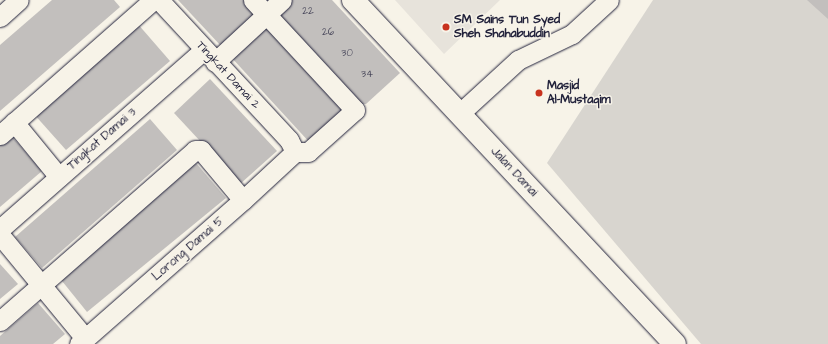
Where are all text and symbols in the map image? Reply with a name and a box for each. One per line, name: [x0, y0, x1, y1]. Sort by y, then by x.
house number: 22: [302, 6, 314, 18]
place label: SM Sains Tun Syed Sheh Shahabuddin: [454, 13, 560, 41]
marker: SM Sains Tun Syed Sheh Shahabuddin: [441, 22, 451, 32]
house number: 26: [322, 27, 334, 39]
street label: Tingkat Damai 2: [193, 38, 263, 112]
house number: 30: [341, 48, 353, 60]
house number: 34: [361, 69, 373, 81]
place label: Masjid Al-Mustaqim: [547, 79, 611, 107]
marker: Masjid Al-Mustaqim: [534, 88, 544, 98]
street label: Tingkat Damai 3: [65, 105, 139, 173]
street label: Jalan Damai: [487, 144, 541, 200]
street label: Lorong Damai 5: [149, 214, 227, 284]

